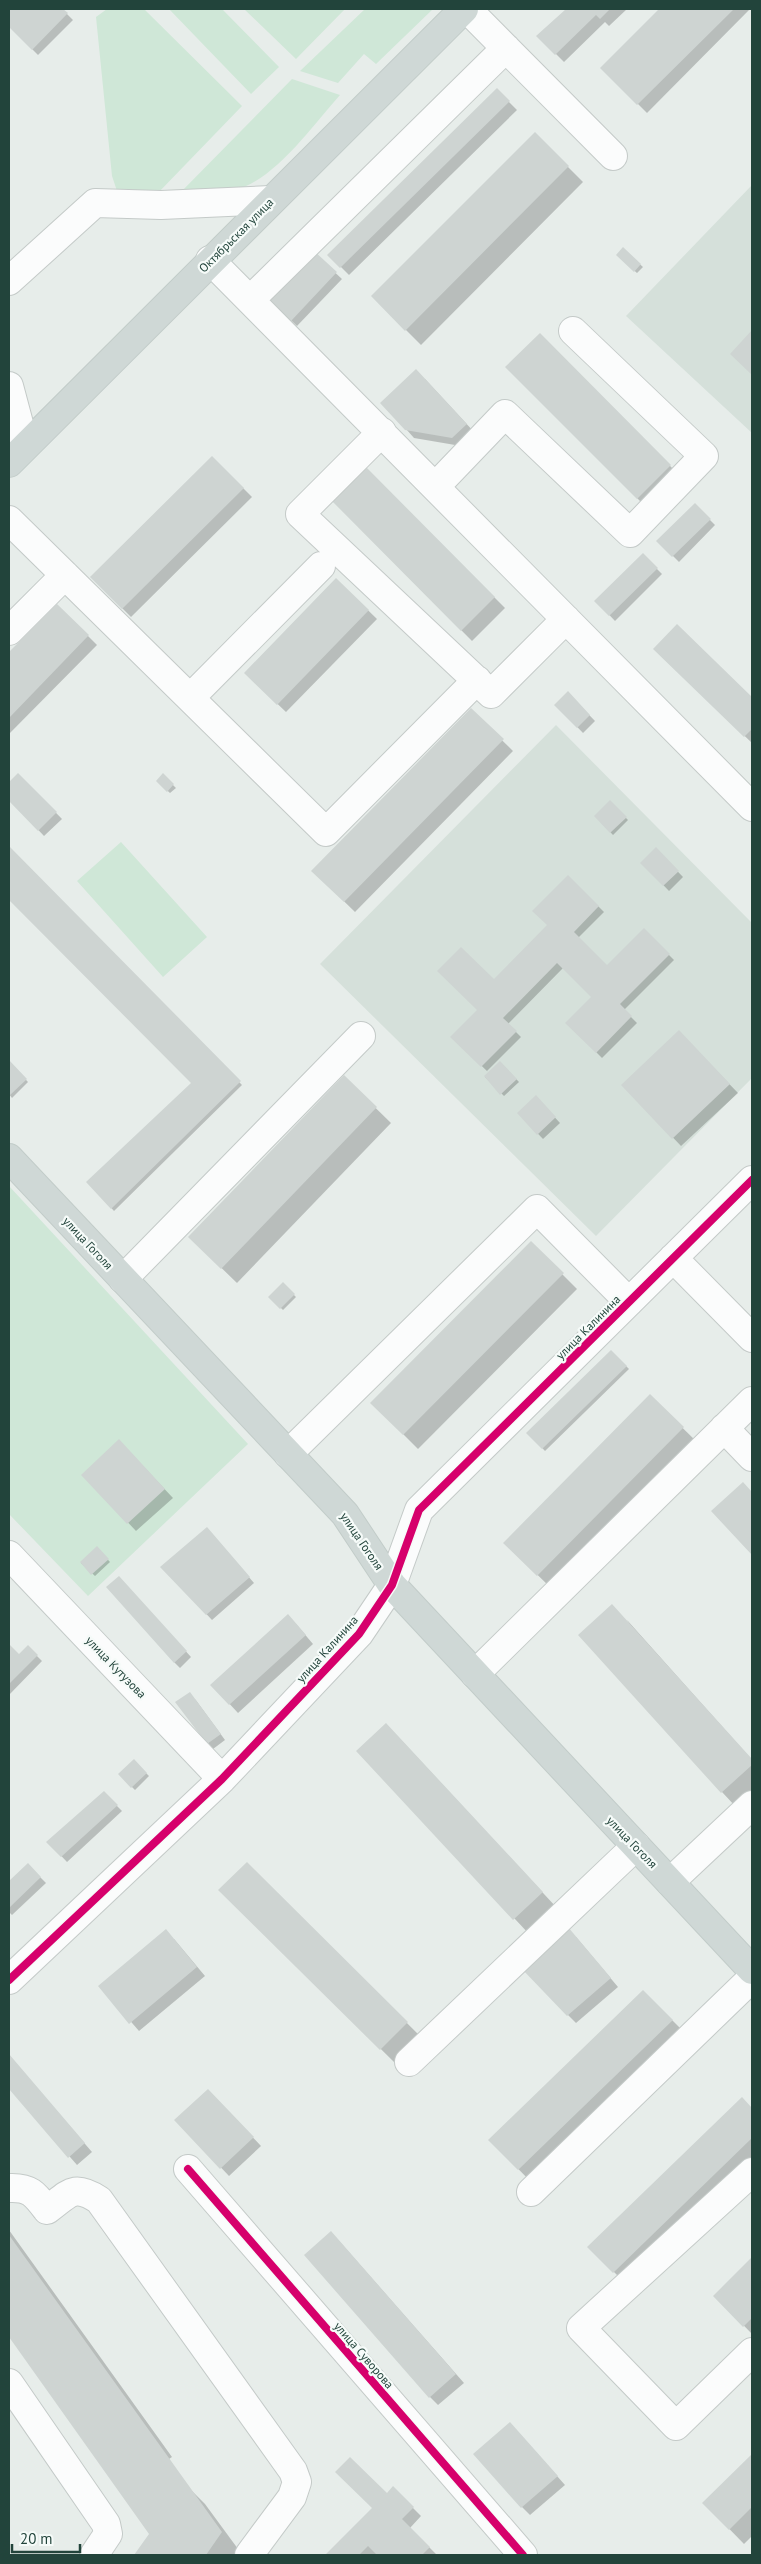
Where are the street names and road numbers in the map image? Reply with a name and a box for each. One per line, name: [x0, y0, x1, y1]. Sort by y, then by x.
street label: Октябрьская улица: [196, 195, 276, 275]
street label: улица Гоголя: [60, 1214, 116, 1272]
street label: улица Калинина: [553, 1292, 623, 1362]
street label: улица Гоголя: [337, 1509, 387, 1573]
street label: улица Калинина: [293, 1612, 361, 1686]
street label: улица Кутузова: [83, 1633, 149, 1701]
street label: улица Гоголя: [604, 1813, 660, 1871]
street label: улица Суворова: [331, 2319, 397, 2391]

